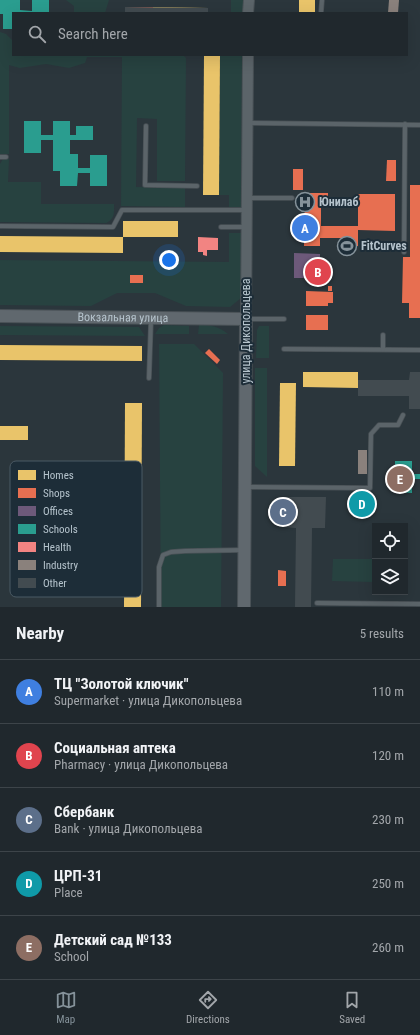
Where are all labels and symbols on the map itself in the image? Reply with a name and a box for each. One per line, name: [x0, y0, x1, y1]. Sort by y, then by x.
hospital icon: Юнилаб: [294, 191, 316, 213]
place label: Юнилаб: [319, 195, 358, 209]
pin: A: [292, 213, 318, 243]
sports icon: FitCurves: [336, 235, 358, 257]
place label: FitCurves: [361, 239, 407, 253]
your location: [159, 250, 179, 270]
pin: B: [305, 257, 331, 287]
street label: улица Дикопольцева: [239, 278, 253, 384]
street label: Вокзальная улица: [77, 310, 169, 325]
legend: [10, 461, 142, 597]
pin: E: [387, 464, 413, 494]
text: Homes: [43, 469, 74, 482]
text: Shops: [43, 487, 70, 500]
pin: D: [349, 489, 375, 519]
pin: C: [270, 497, 296, 527]
text: Offices: [43, 505, 73, 518]
text: Schools: [43, 523, 78, 536]
text: Health: [43, 541, 71, 554]
text: Industry: [43, 559, 79, 572]
text: Other: [43, 577, 67, 590]

